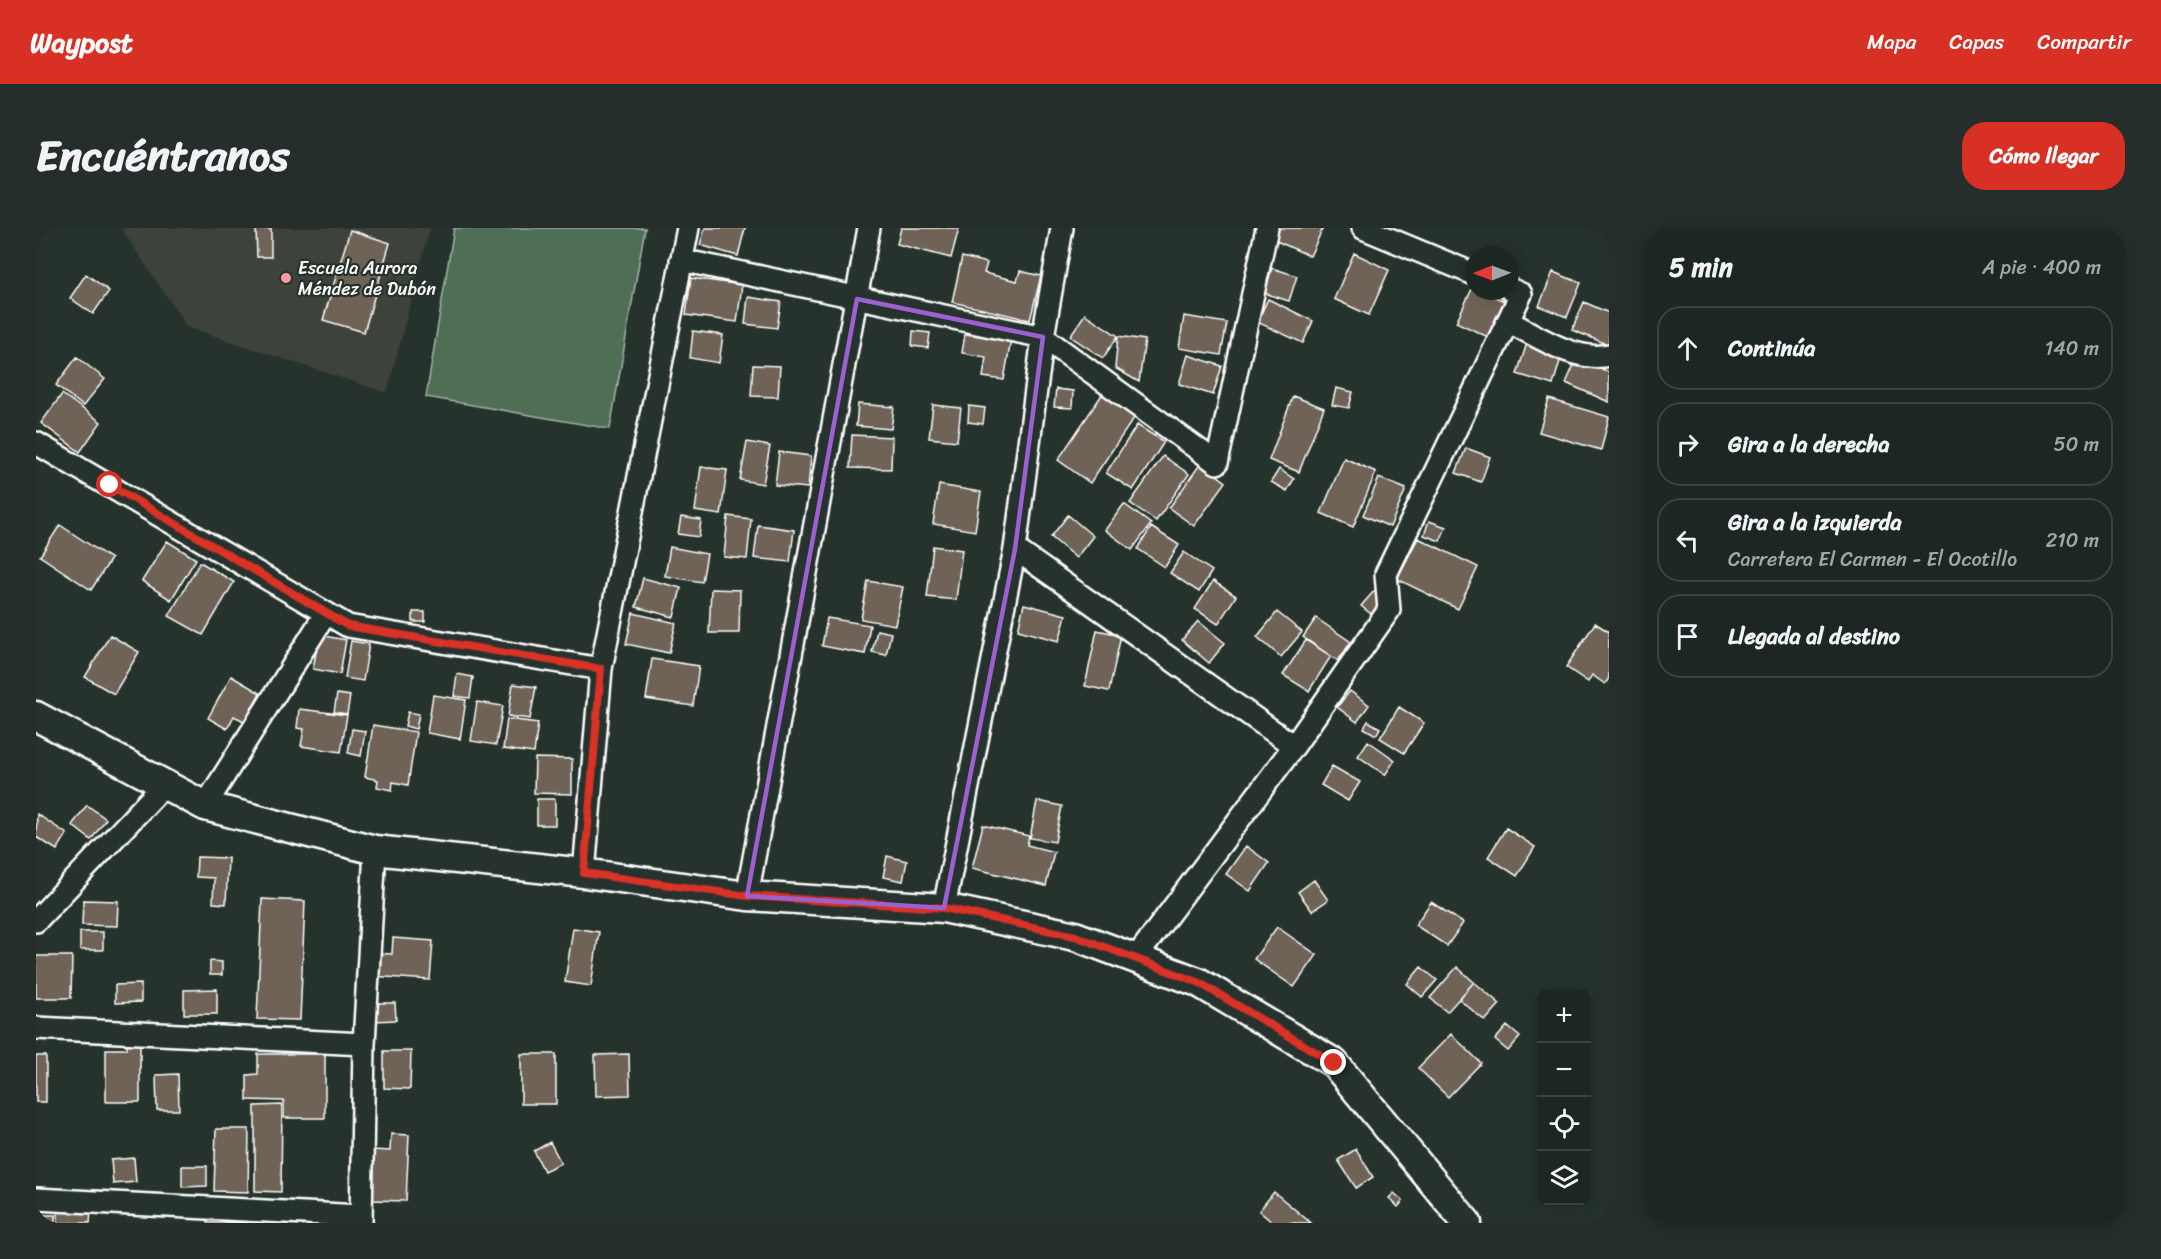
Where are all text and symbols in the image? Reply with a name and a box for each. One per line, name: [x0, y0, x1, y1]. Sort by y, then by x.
text: Waypost: [30, 18, 133, 67]
text: Mapa: [1867, 23, 1916, 61]
text: Capas: [1949, 23, 2004, 61]
text: Compartir: [2037, 23, 2131, 61]
text: Encuéntranos: [36, 119, 289, 193]
button: Cómo llegar: [1962, 122, 2125, 190]
text: 5 min: [1669, 244, 1733, 290]
north arrow: [1465, 246, 1519, 300]
text: A pie · 400 m: [1982, 250, 2101, 285]
place label: Escuela Aurora Méndez de Dubón: [298, 252, 436, 305]
marker: Escuela Aurora Méndez de Dubón: [279, 271, 293, 285]
text: Continúa: [1728, 329, 1815, 368]
text: 140 m: [2045, 331, 2099, 366]
icon: ahead: [1671, 332, 1704, 365]
text: Gira a la derecha: [1728, 425, 1889, 464]
text: 50 m: [2054, 427, 2099, 462]
icon: right: [1671, 428, 1704, 461]
route start: [96, 471, 122, 497]
text: Gira a la izquierda: [1728, 503, 1901, 542]
text: 210 m: [2046, 523, 2099, 558]
icon: left: [1671, 524, 1704, 557]
text: Carretera El Carmen - El Ocotillo: [1728, 542, 2017, 577]
text: Llegada al destino: [1728, 617, 1900, 656]
icon: arrive: [1671, 620, 1704, 653]
map controls: [1537, 989, 1591, 1205]
button: +: [1537, 989, 1591, 1043]
button: −: [1537, 1043, 1591, 1097]
route end: [1320, 1049, 1346, 1075]
button: locate: [1537, 1097, 1591, 1151]
button: layers: [1537, 1151, 1591, 1205]

